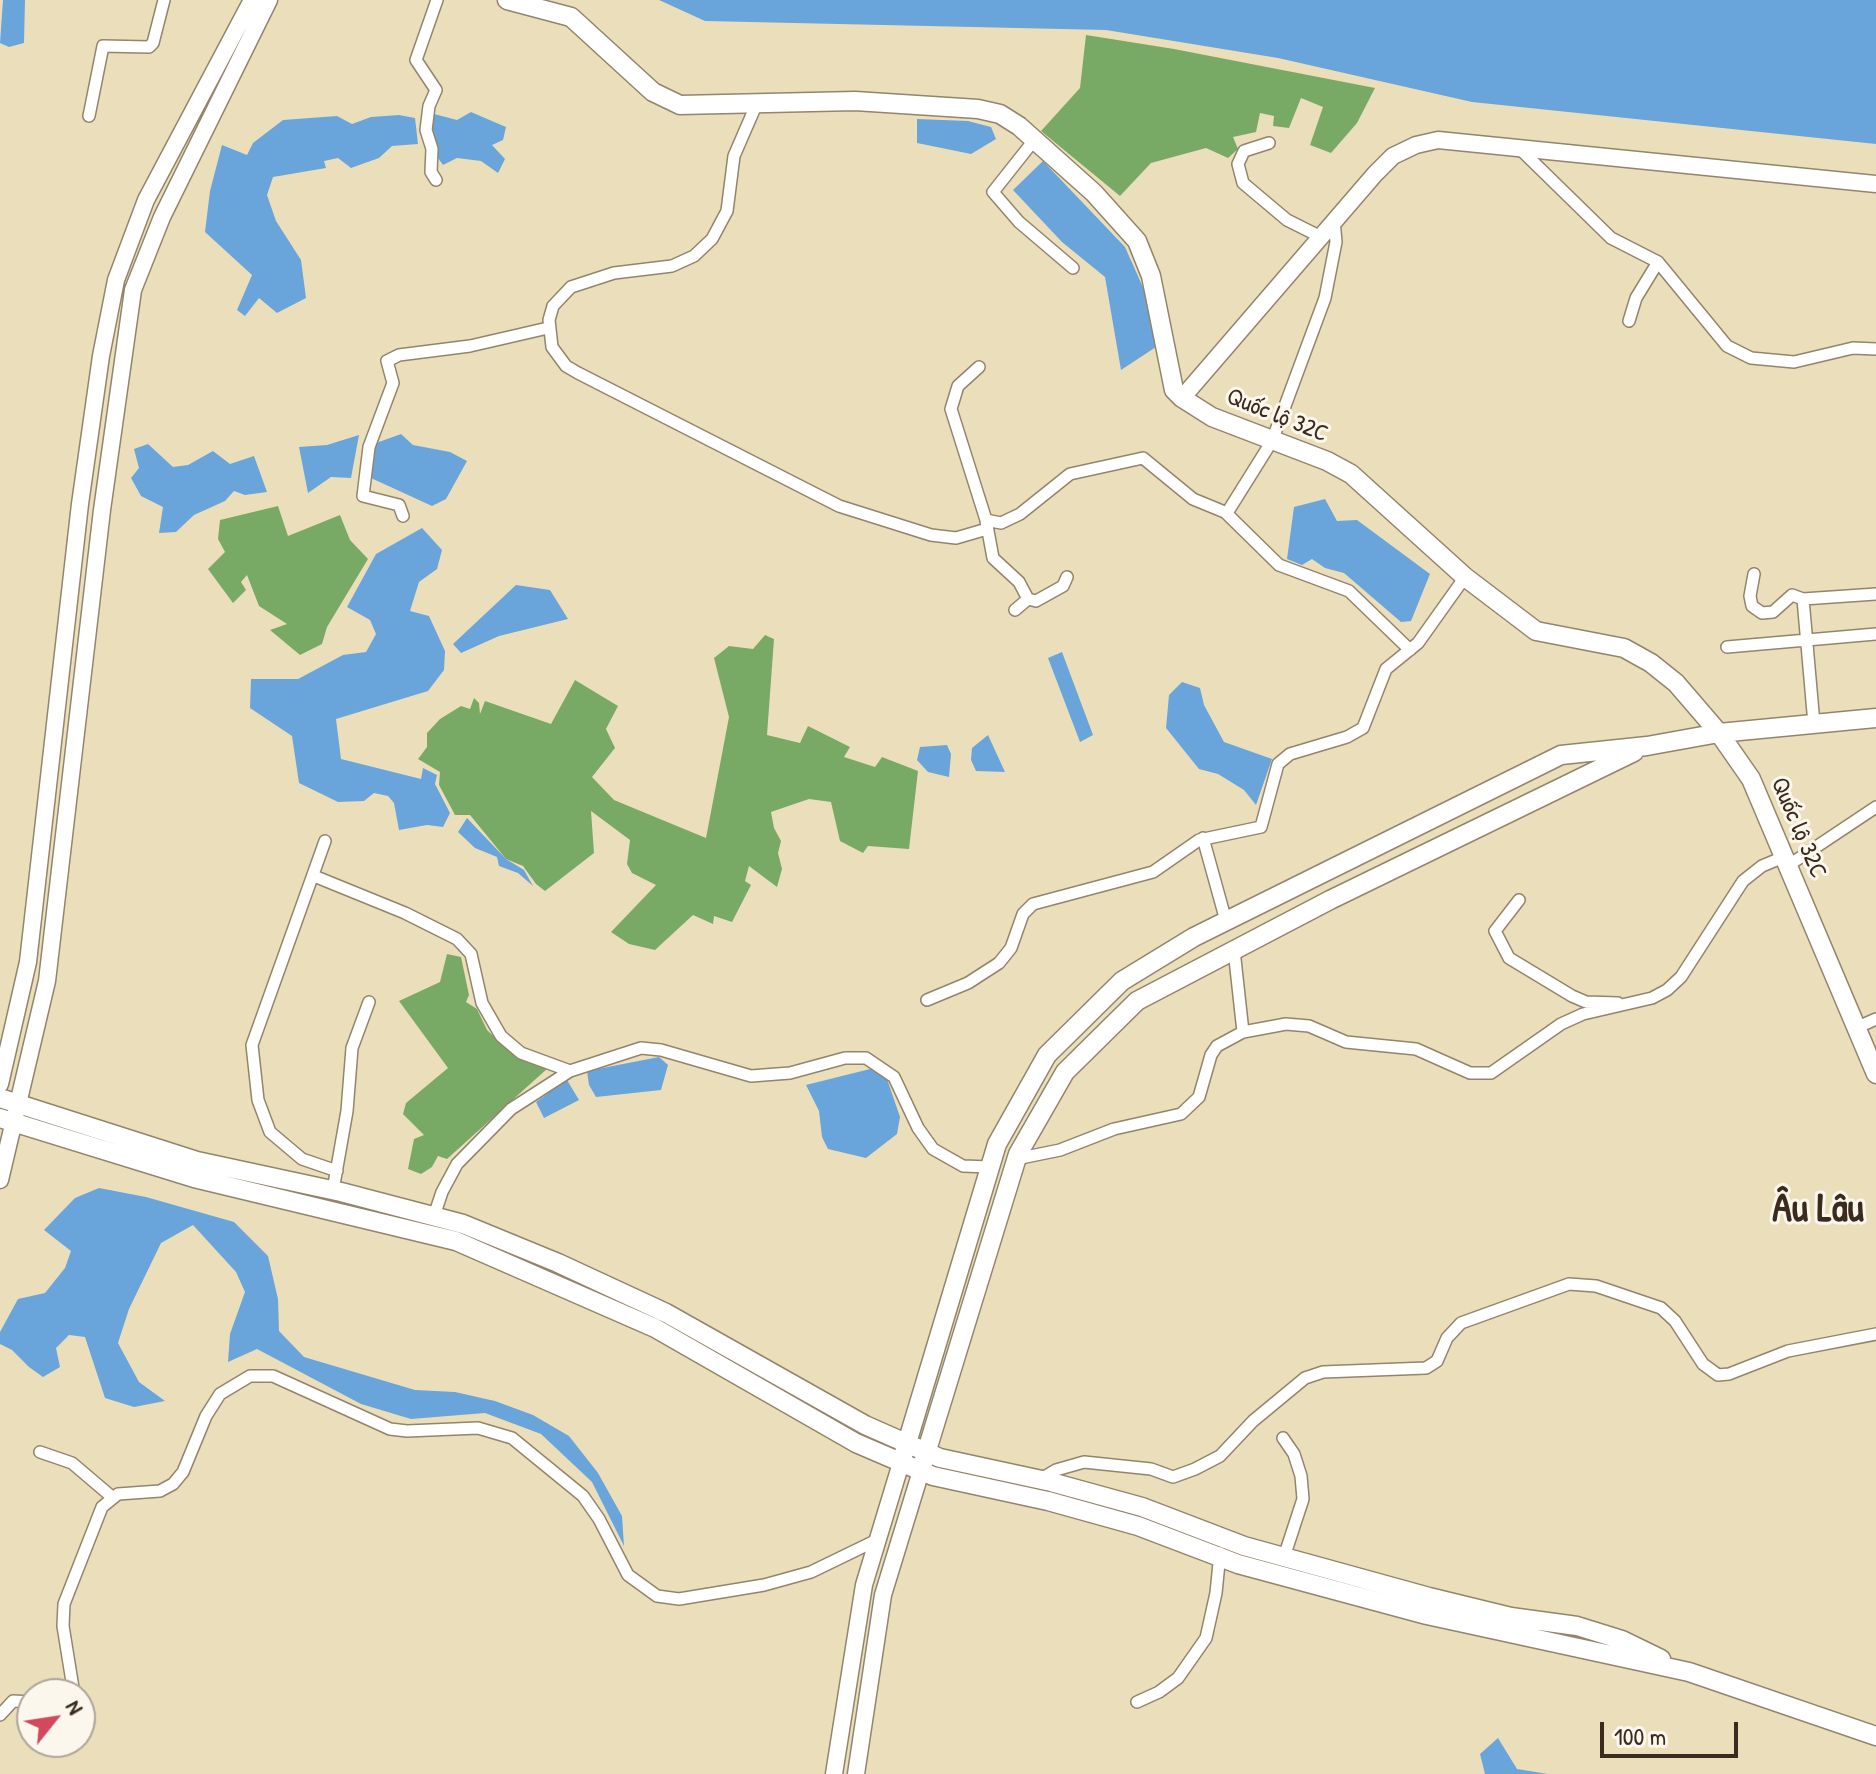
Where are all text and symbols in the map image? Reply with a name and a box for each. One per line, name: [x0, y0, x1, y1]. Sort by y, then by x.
street label: Quốc lộ 32C: [1222, 383, 1332, 449]
street label: Quốc lộ 32C: [1764, 773, 1832, 883]
district label: Âu Lâu: [1772, 1186, 1864, 1234]
north arrow: [16, 1678, 96, 1758]
text: N: [59, 1694, 91, 1720]
scale bar: [1604, 1706, 1742, 1756]
text: 100 m: [1614, 1720, 1666, 1752]

